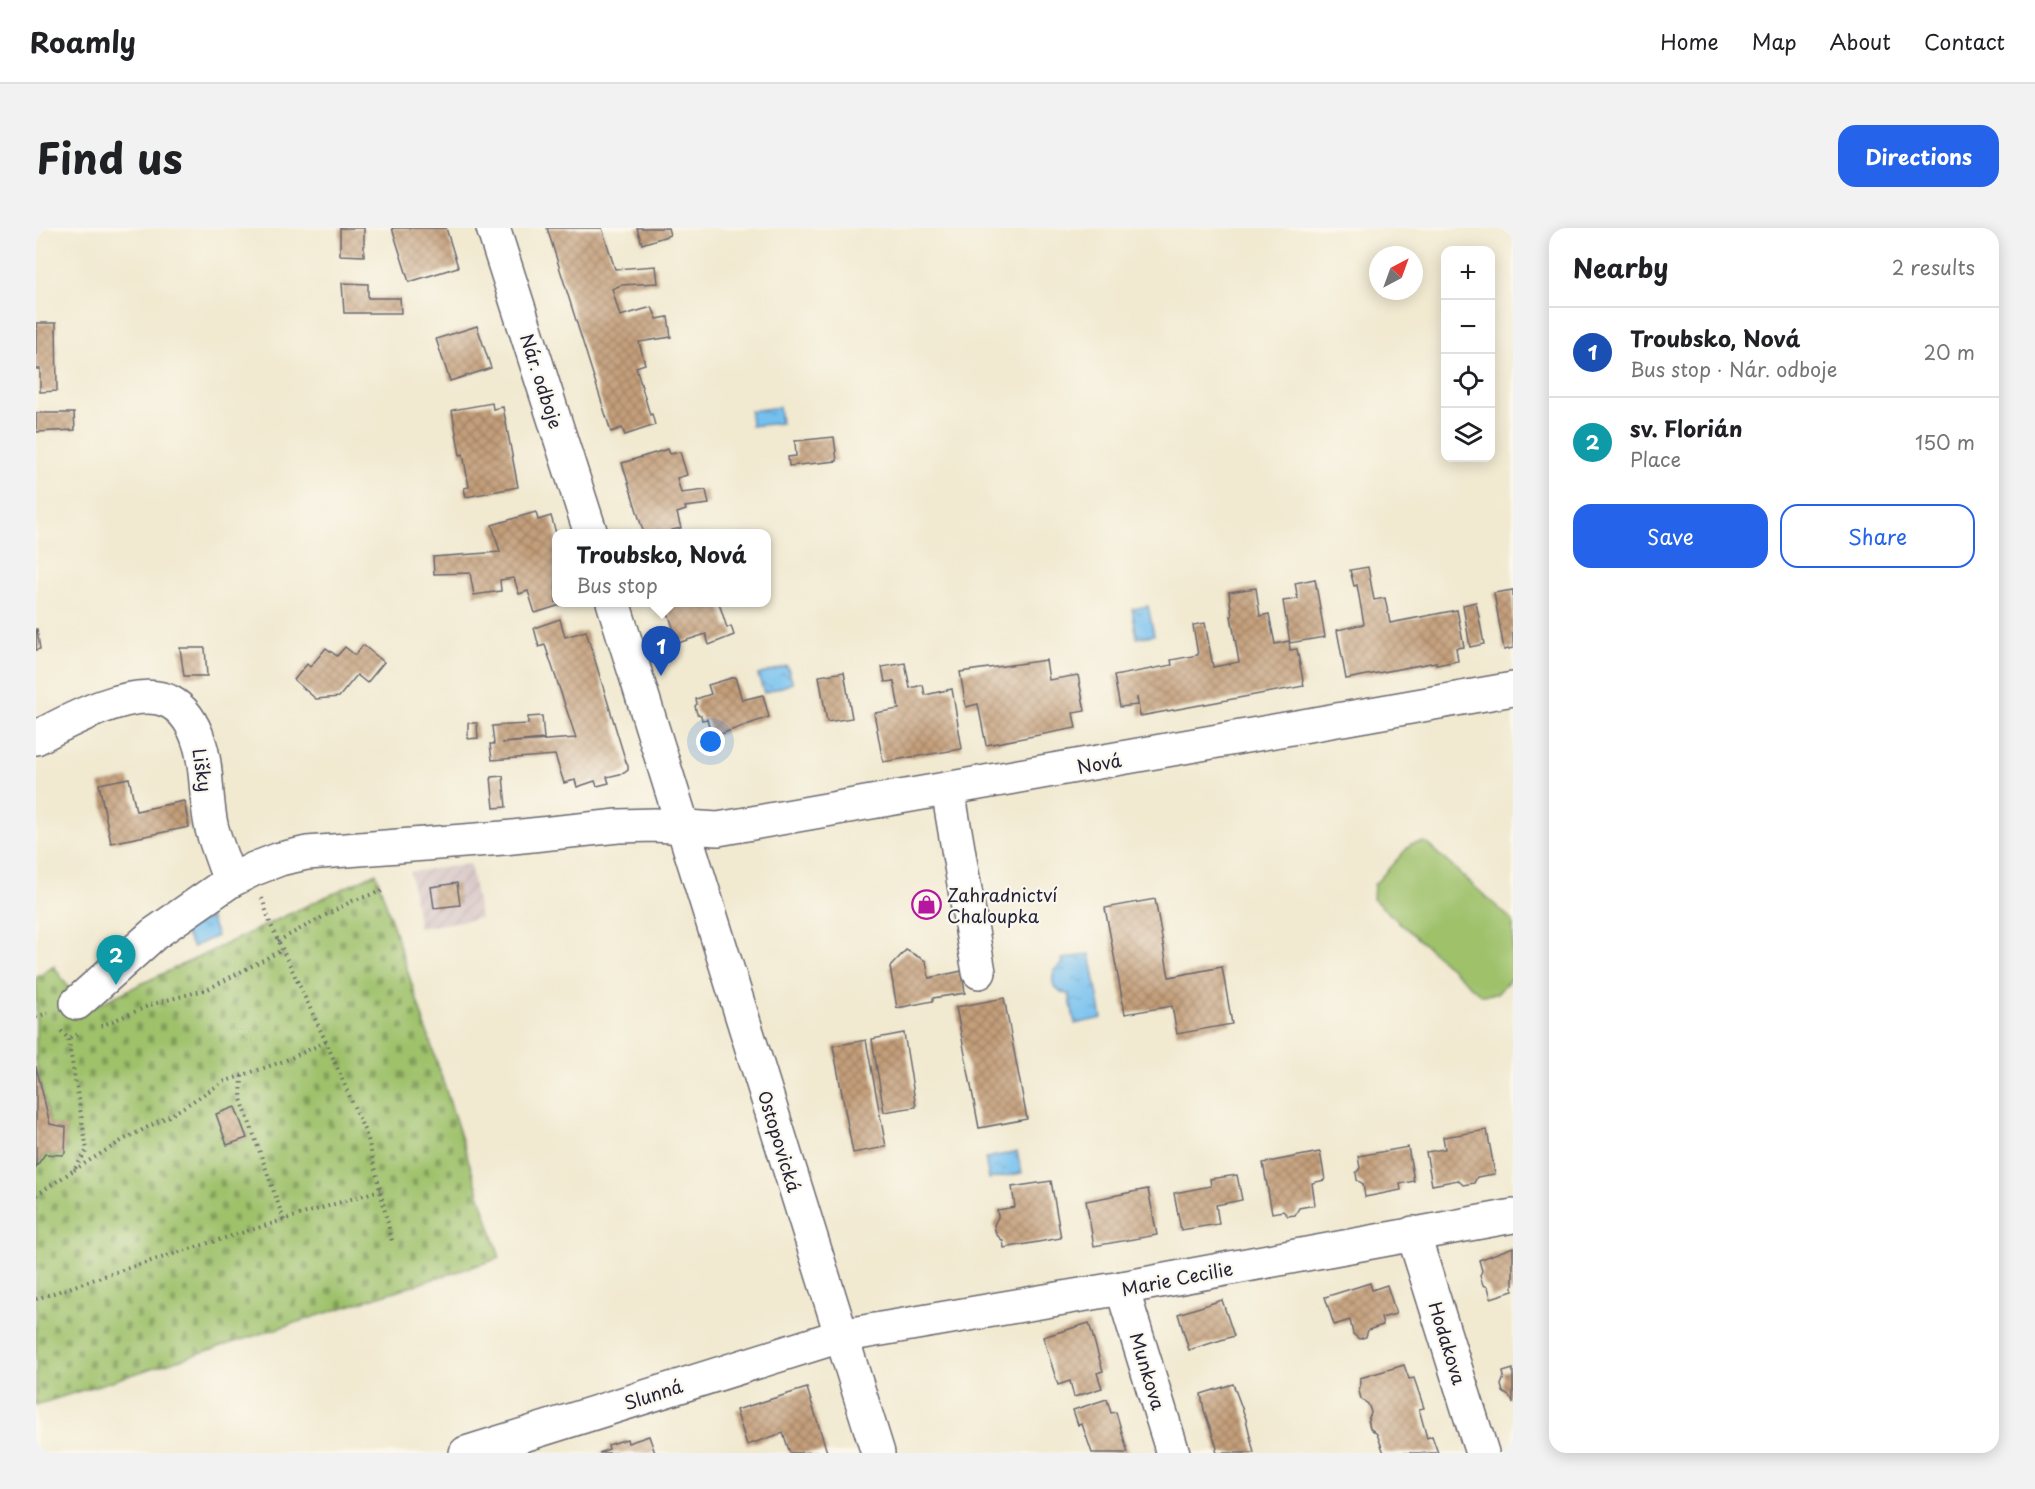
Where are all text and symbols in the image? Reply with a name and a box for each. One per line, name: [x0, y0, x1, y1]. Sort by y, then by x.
text: Roamly: [30, 20, 136, 63]
text: Home: [1660, 25, 1719, 57]
text: Map: [1752, 25, 1797, 57]
text: About: [1830, 25, 1891, 57]
text: Contact: [1924, 25, 2005, 57]
text: Find us: [36, 125, 183, 188]
button: Directions: [1838, 125, 1999, 187]
north arrow: [1369, 246, 1423, 300]
map controls: [1441, 246, 1495, 462]
button: +: [1441, 246, 1495, 300]
text: Nearby: [1573, 248, 1668, 287]
text: 2 results: [1892, 252, 1975, 282]
button: −: [1441, 300, 1495, 354]
text: Troubsko, Nová: [1630, 321, 1800, 354]
street label: Nár. odboje: [514, 330, 570, 432]
text: 1: [1588, 337, 1597, 367]
text: 20 m: [1923, 337, 1975, 367]
button: locate: [1441, 354, 1495, 408]
text: Bus stop · Nár. odboje: [1630, 354, 1837, 384]
button: layers: [1441, 408, 1495, 462]
text: sv. Florián: [1630, 411, 1742, 444]
text: 2: [1585, 427, 1600, 457]
text: 150 m: [1915, 427, 1975, 457]
text: Place: [1630, 444, 1681, 474]
button: Save: [1573, 504, 1768, 568]
button: Share: [1780, 504, 1975, 568]
popup: [552, 529, 771, 607]
text: Troubsko, Nová: [576, 537, 747, 570]
text: Bus stop: [576, 570, 658, 600]
pin: 1: [642, 626, 680, 676]
your location: [696, 727, 725, 756]
street label: Lišky: [186, 746, 220, 794]
street label: Nová: [1075, 746, 1123, 780]
place label: Zahradnictví Chaloupka: [947, 881, 1058, 929]
shop icon: Zahradnictví Chaloupka: [910, 888, 942, 920]
pin: 2: [96, 936, 136, 985]
street label: Ostopovická: [752, 1087, 808, 1196]
street label: Marie Cecilie: [1119, 1254, 1235, 1302]
street label: Hodakova: [1423, 1298, 1473, 1388]
street label: Munkova: [1123, 1329, 1173, 1413]
street label: Slunná: [620, 1372, 687, 1416]

